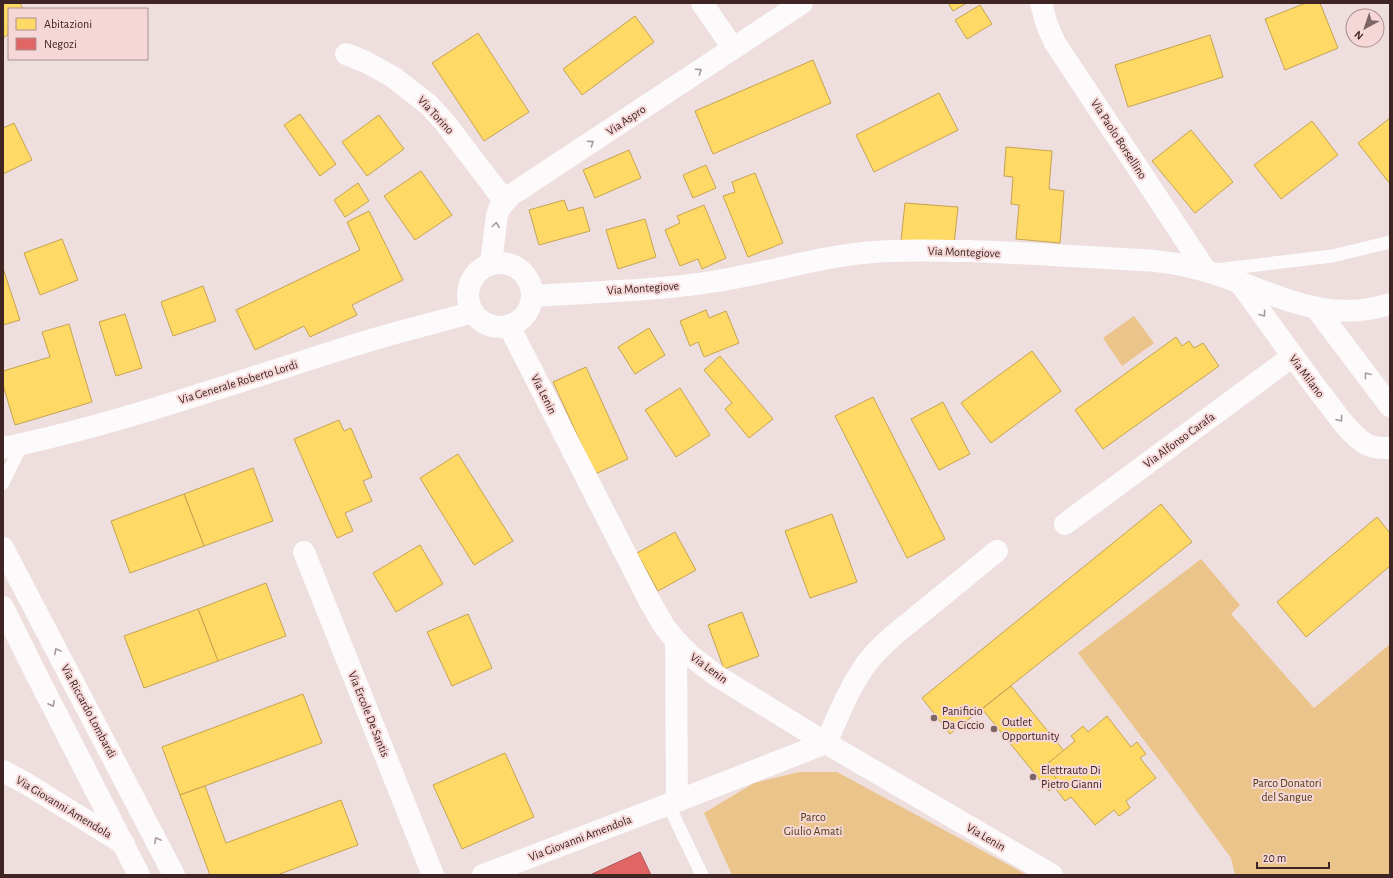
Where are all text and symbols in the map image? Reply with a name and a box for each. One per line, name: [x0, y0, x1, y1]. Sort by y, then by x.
legend: [8, 8, 148, 60]
north arrow: [1345, 8, 1385, 48]
text: Abitazioni: [44, 18, 92, 30]
text: N: [1352, 29, 1365, 42]
text: Negozi: [44, 38, 77, 50]
one-way arrow: [695, 68, 702, 76]
street label: Via Torino: [416, 94, 456, 136]
street label: Via Paolo Borsellino: [1089, 97, 1149, 181]
street label: Via Aspro: [604, 103, 648, 137]
one-way arrow: [586, 141, 593, 148]
one-way arrow: [491, 222, 500, 228]
street label: Via Montegiove: [928, 245, 1000, 259]
street label: Via Montegiove: [606, 279, 680, 297]
one-way arrow: [1258, 310, 1265, 317]
street label: Via Milano: [1287, 352, 1327, 400]
street label: Via Generale Roberto Lordi: [177, 358, 299, 406]
street label: Via Lenin: [529, 372, 559, 416]
one-way arrow: [1364, 372, 1371, 379]
street label: Via Alfonso Carafa: [1141, 410, 1217, 470]
one-way arrow: [1335, 414, 1342, 421]
one-way arrow: [54, 648, 62, 655]
street label: Via Lenin: [688, 651, 730, 685]
street label: Via Riccardo Lombardi: [59, 662, 119, 760]
street label: Via Ercole De Santis: [346, 669, 392, 759]
one-way arrow: [47, 700, 54, 707]
place label: Panificio Da Ciccio: [942, 705, 985, 731]
marker: Panificio Da Ciccio: [929, 713, 939, 723]
place label: Outlet Opportunity: [1002, 716, 1059, 743]
marker: Outlet Opportunity: [989, 724, 999, 734]
place label: Elettrauto Di Pietro Gianni: [1041, 764, 1102, 790]
marker: Elettrauto Di Pietro Gianni: [1028, 772, 1038, 782]
street label: Via Giovanni Amendola: [14, 774, 114, 841]
park label: Parco Donatori del Sangue: [1252, 777, 1322, 803]
park label: Parco Giulio Amati: [784, 811, 842, 837]
street label: Via Giovanni Amendola: [527, 813, 634, 863]
street label: Via Lenin: [964, 821, 1008, 853]
one-way arrow: [154, 837, 161, 844]
scale bar: [1257, 844, 1329, 870]
text: 20 m: [1263, 852, 1286, 864]

